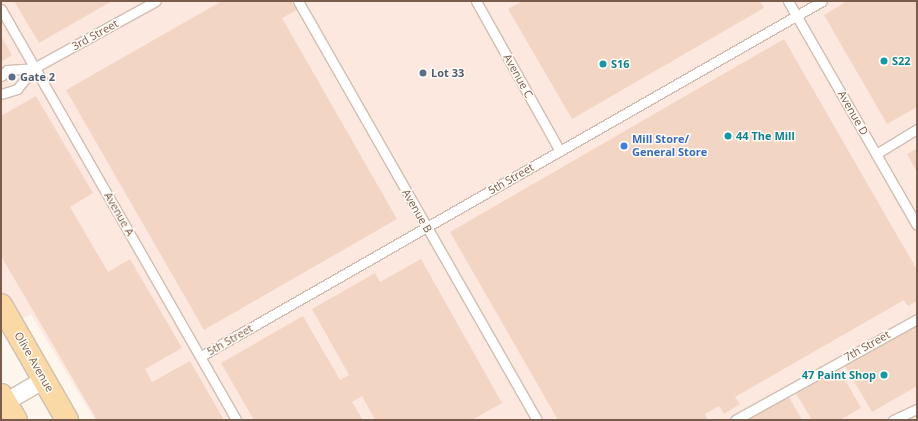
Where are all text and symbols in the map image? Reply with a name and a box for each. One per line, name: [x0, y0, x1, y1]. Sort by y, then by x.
street label: 3rd Street: [69, 17, 121, 53]
street label: Avenue C: [501, 52, 535, 100]
place label: S22: [892, 54, 911, 68]
marker: S22: [879, 56, 889, 66]
place label: S16: [611, 57, 630, 71]
marker: S16: [598, 59, 608, 69]
place label: Lot 33: [431, 66, 464, 80]
marker: Lot 33: [418, 68, 428, 78]
place label: Gate 2: [20, 70, 55, 84]
marker: Gate 2: [7, 72, 17, 82]
street label: Avenue D: [835, 88, 871, 138]
place label: 44 The Mill: [736, 129, 795, 143]
marker: 44 The Mill: [723, 131, 733, 141]
place label: Mill Store/ General Store: [632, 133, 707, 159]
marker: Mill Store/ General Store: [619, 141, 629, 151]
street label: 5th Street: [486, 161, 536, 197]
street label: Avenue B: [399, 187, 435, 235]
street label: Avenue A: [101, 190, 137, 238]
street label: 5th Street: [205, 322, 255, 358]
street label: 7th Street: [842, 328, 892, 364]
street label: Olive Avenue: [12, 330, 56, 394]
place label: 47 Paint Shop: [802, 368, 876, 382]
marker: 47 Paint Shop: [879, 370, 889, 380]

